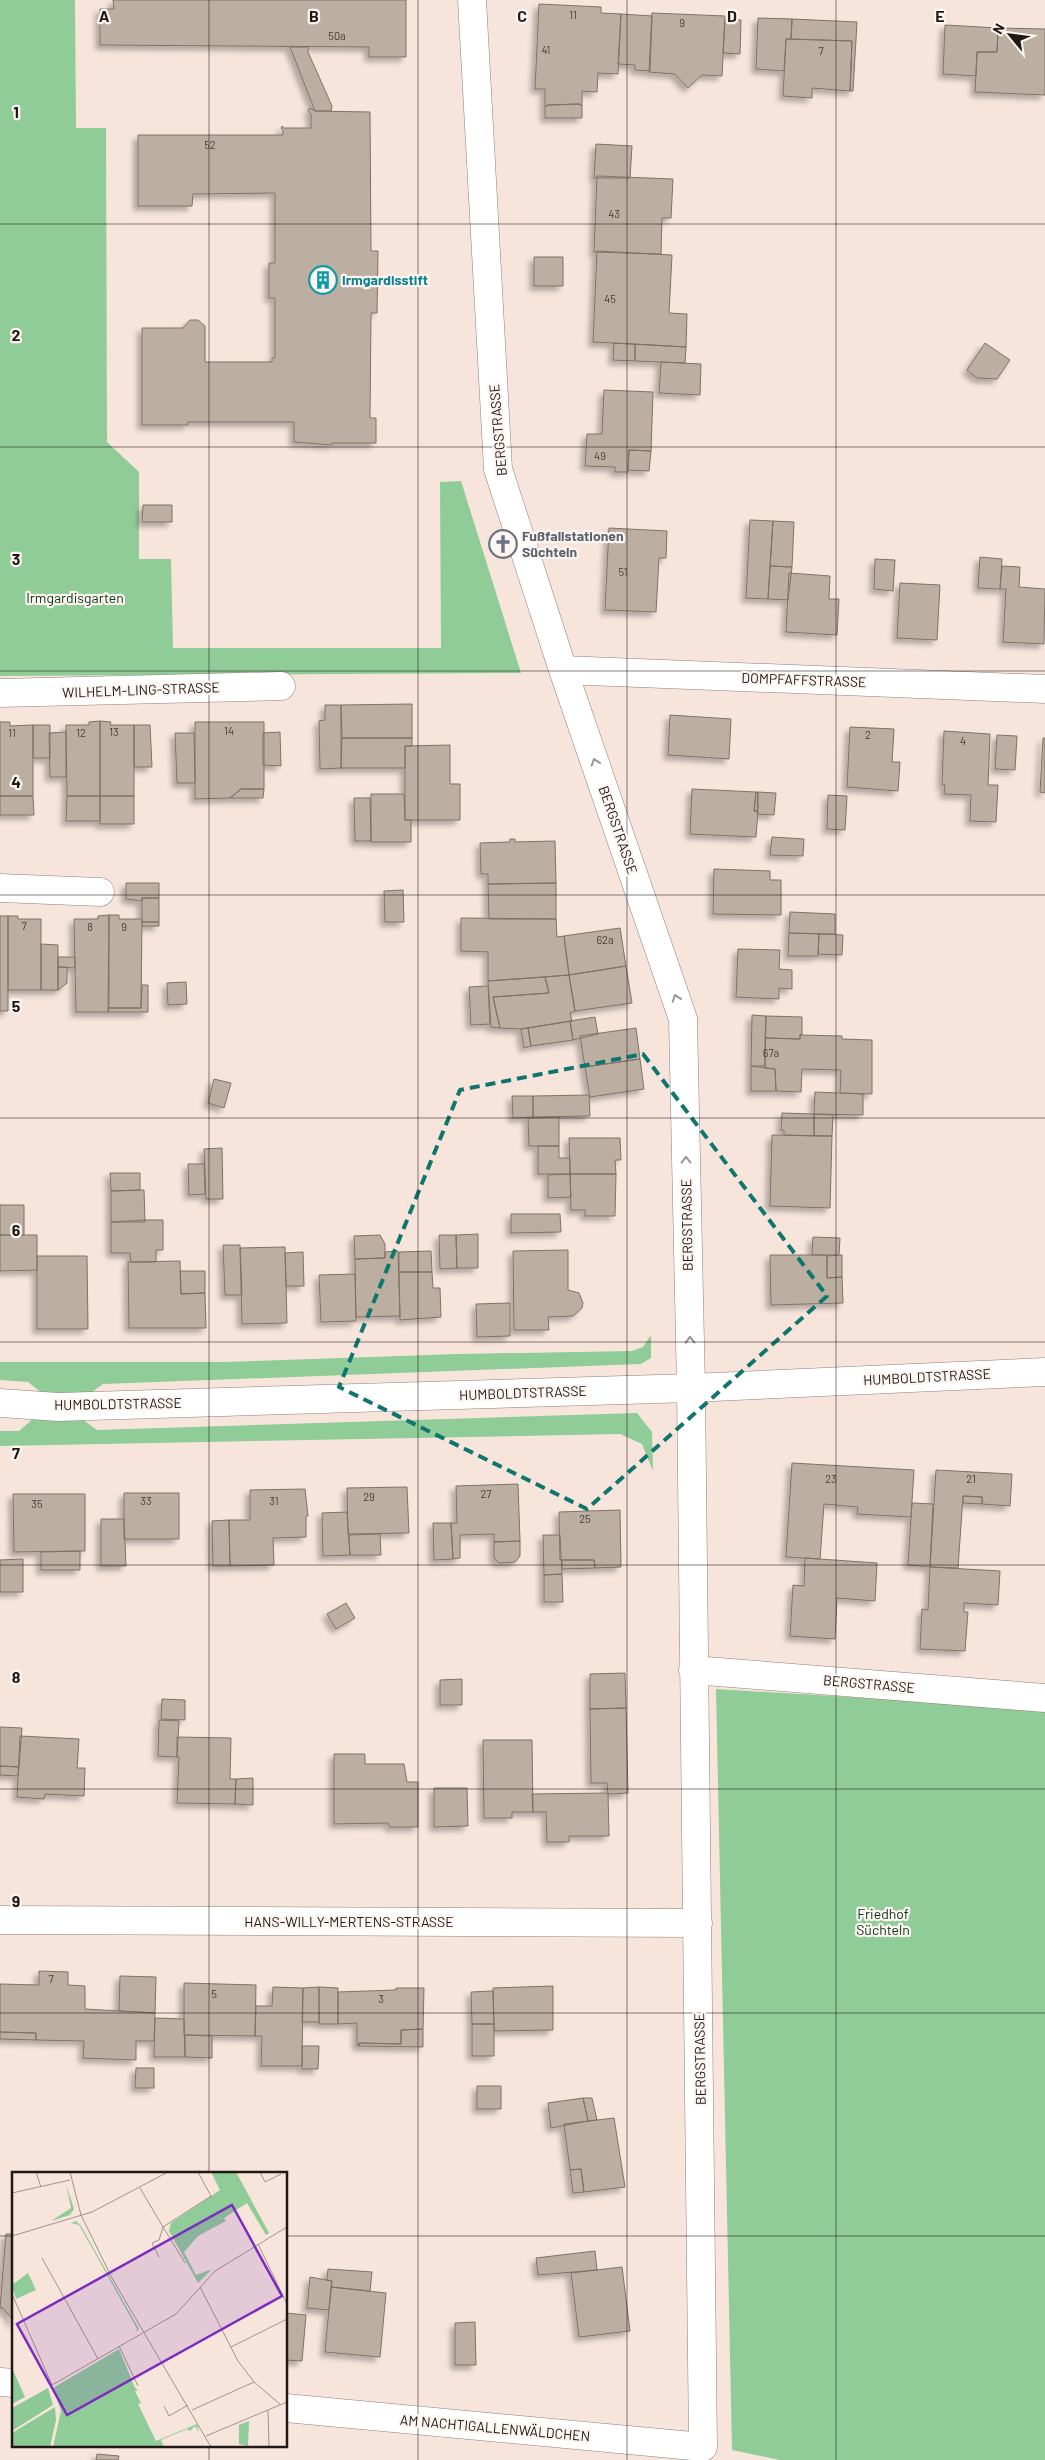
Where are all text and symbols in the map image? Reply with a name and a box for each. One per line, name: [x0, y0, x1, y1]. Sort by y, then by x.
text: A: [99, 6, 110, 25]
text: B: [309, 6, 319, 25]
text: C: [517, 6, 527, 25]
text: D: [727, 6, 737, 25]
text: E: [935, 6, 945, 25]
house number: 11: [569, 8, 577, 21]
north arrow: [985, 10, 1035, 60]
house number: 9: [679, 16, 685, 29]
text: N: [989, 20, 1008, 37]
house number: 50a: [328, 29, 346, 42]
house number: 41: [542, 43, 550, 56]
house number: 7: [818, 44, 824, 57]
text: 1: [13, 102, 19, 121]
house number: 52: [204, 138, 216, 151]
house number: 43: [608, 207, 620, 220]
building icon: Irmgardisstift: [308, 265, 338, 295]
place label: Irmgardisstift: [342, 271, 428, 288]
house number: 45: [604, 292, 616, 305]
text: 2: [12, 325, 21, 344]
street label: BERGSTRASSE: [485, 383, 510, 477]
house number: 49: [594, 449, 606, 462]
place label: Fußfallstationen Süchteln: [522, 527, 624, 560]
church icon: Fußfallstationen Süchteln: [488, 529, 518, 559]
text: 3: [12, 549, 20, 568]
house number: 51: [618, 565, 628, 578]
park label: Irmgardisgarten: [26, 589, 124, 606]
street label: DOMPFAFFSTRASSE: [741, 669, 867, 690]
street label: WILHELM-LING-STRASSE: [62, 678, 220, 701]
house number: 14: [224, 724, 234, 737]
house number: 13: [109, 725, 119, 738]
house number: 11: [8, 726, 16, 739]
house number: 12: [76, 726, 86, 739]
house number: 2: [865, 728, 871, 741]
house number: 4: [960, 734, 966, 747]
one-way arrow: [590, 758, 600, 767]
text: 4: [11, 772, 21, 791]
street label: BERGSTRASSE: [595, 784, 642, 876]
house number: 7: [21, 919, 27, 932]
house number: 8: [87, 920, 93, 933]
house number: 9: [121, 920, 127, 933]
house number: 62a: [596, 933, 614, 946]
one-way arrow: [672, 995, 682, 1003]
text: 5: [12, 996, 21, 1015]
house number: 67a: [763, 1046, 779, 1059]
one-way arrow: [681, 1155, 691, 1163]
street label: BERGSTRASSE: [677, 1179, 696, 1271]
text: 6: [12, 1220, 21, 1239]
one-way arrow: [685, 1335, 695, 1343]
street label: HUMBOLDTSTRASSE: [863, 1365, 991, 1388]
street label: HUMBOLDTSTRASSE: [459, 1382, 587, 1403]
street label: HUMBOLDTSTRASSE: [54, 1394, 182, 1413]
text: 7: [12, 1443, 20, 1462]
house number: 23: [825, 1472, 837, 1485]
house number: 21: [966, 1472, 976, 1485]
house number: 27: [480, 1487, 492, 1500]
house number: 29: [363, 1490, 375, 1503]
house number: 33: [140, 1494, 152, 1507]
house number: 31: [269, 1494, 279, 1507]
house number: 35: [31, 1497, 43, 1510]
house number: 25: [579, 1512, 591, 1525]
text: 8: [12, 1667, 21, 1686]
street label: BERGSTRASSE: [822, 1671, 916, 1696]
text: 9: [12, 1891, 20, 1910]
park label: Friedhof Süchteln: [856, 1905, 910, 1938]
street label: HANS-WILLY-MERTENS-STRASSE: [244, 1913, 454, 1930]
house number: 7: [48, 1972, 54, 1985]
house number: 5: [211, 1987, 217, 2000]
house number: 3: [378, 1992, 384, 2005]
street label: BERGSTRASSE: [690, 2013, 709, 2105]
inset map: [12, 2172, 288, 2448]
street label: AM NACHTIGALLENWÄLDCHEN: [399, 2411, 591, 2444]

